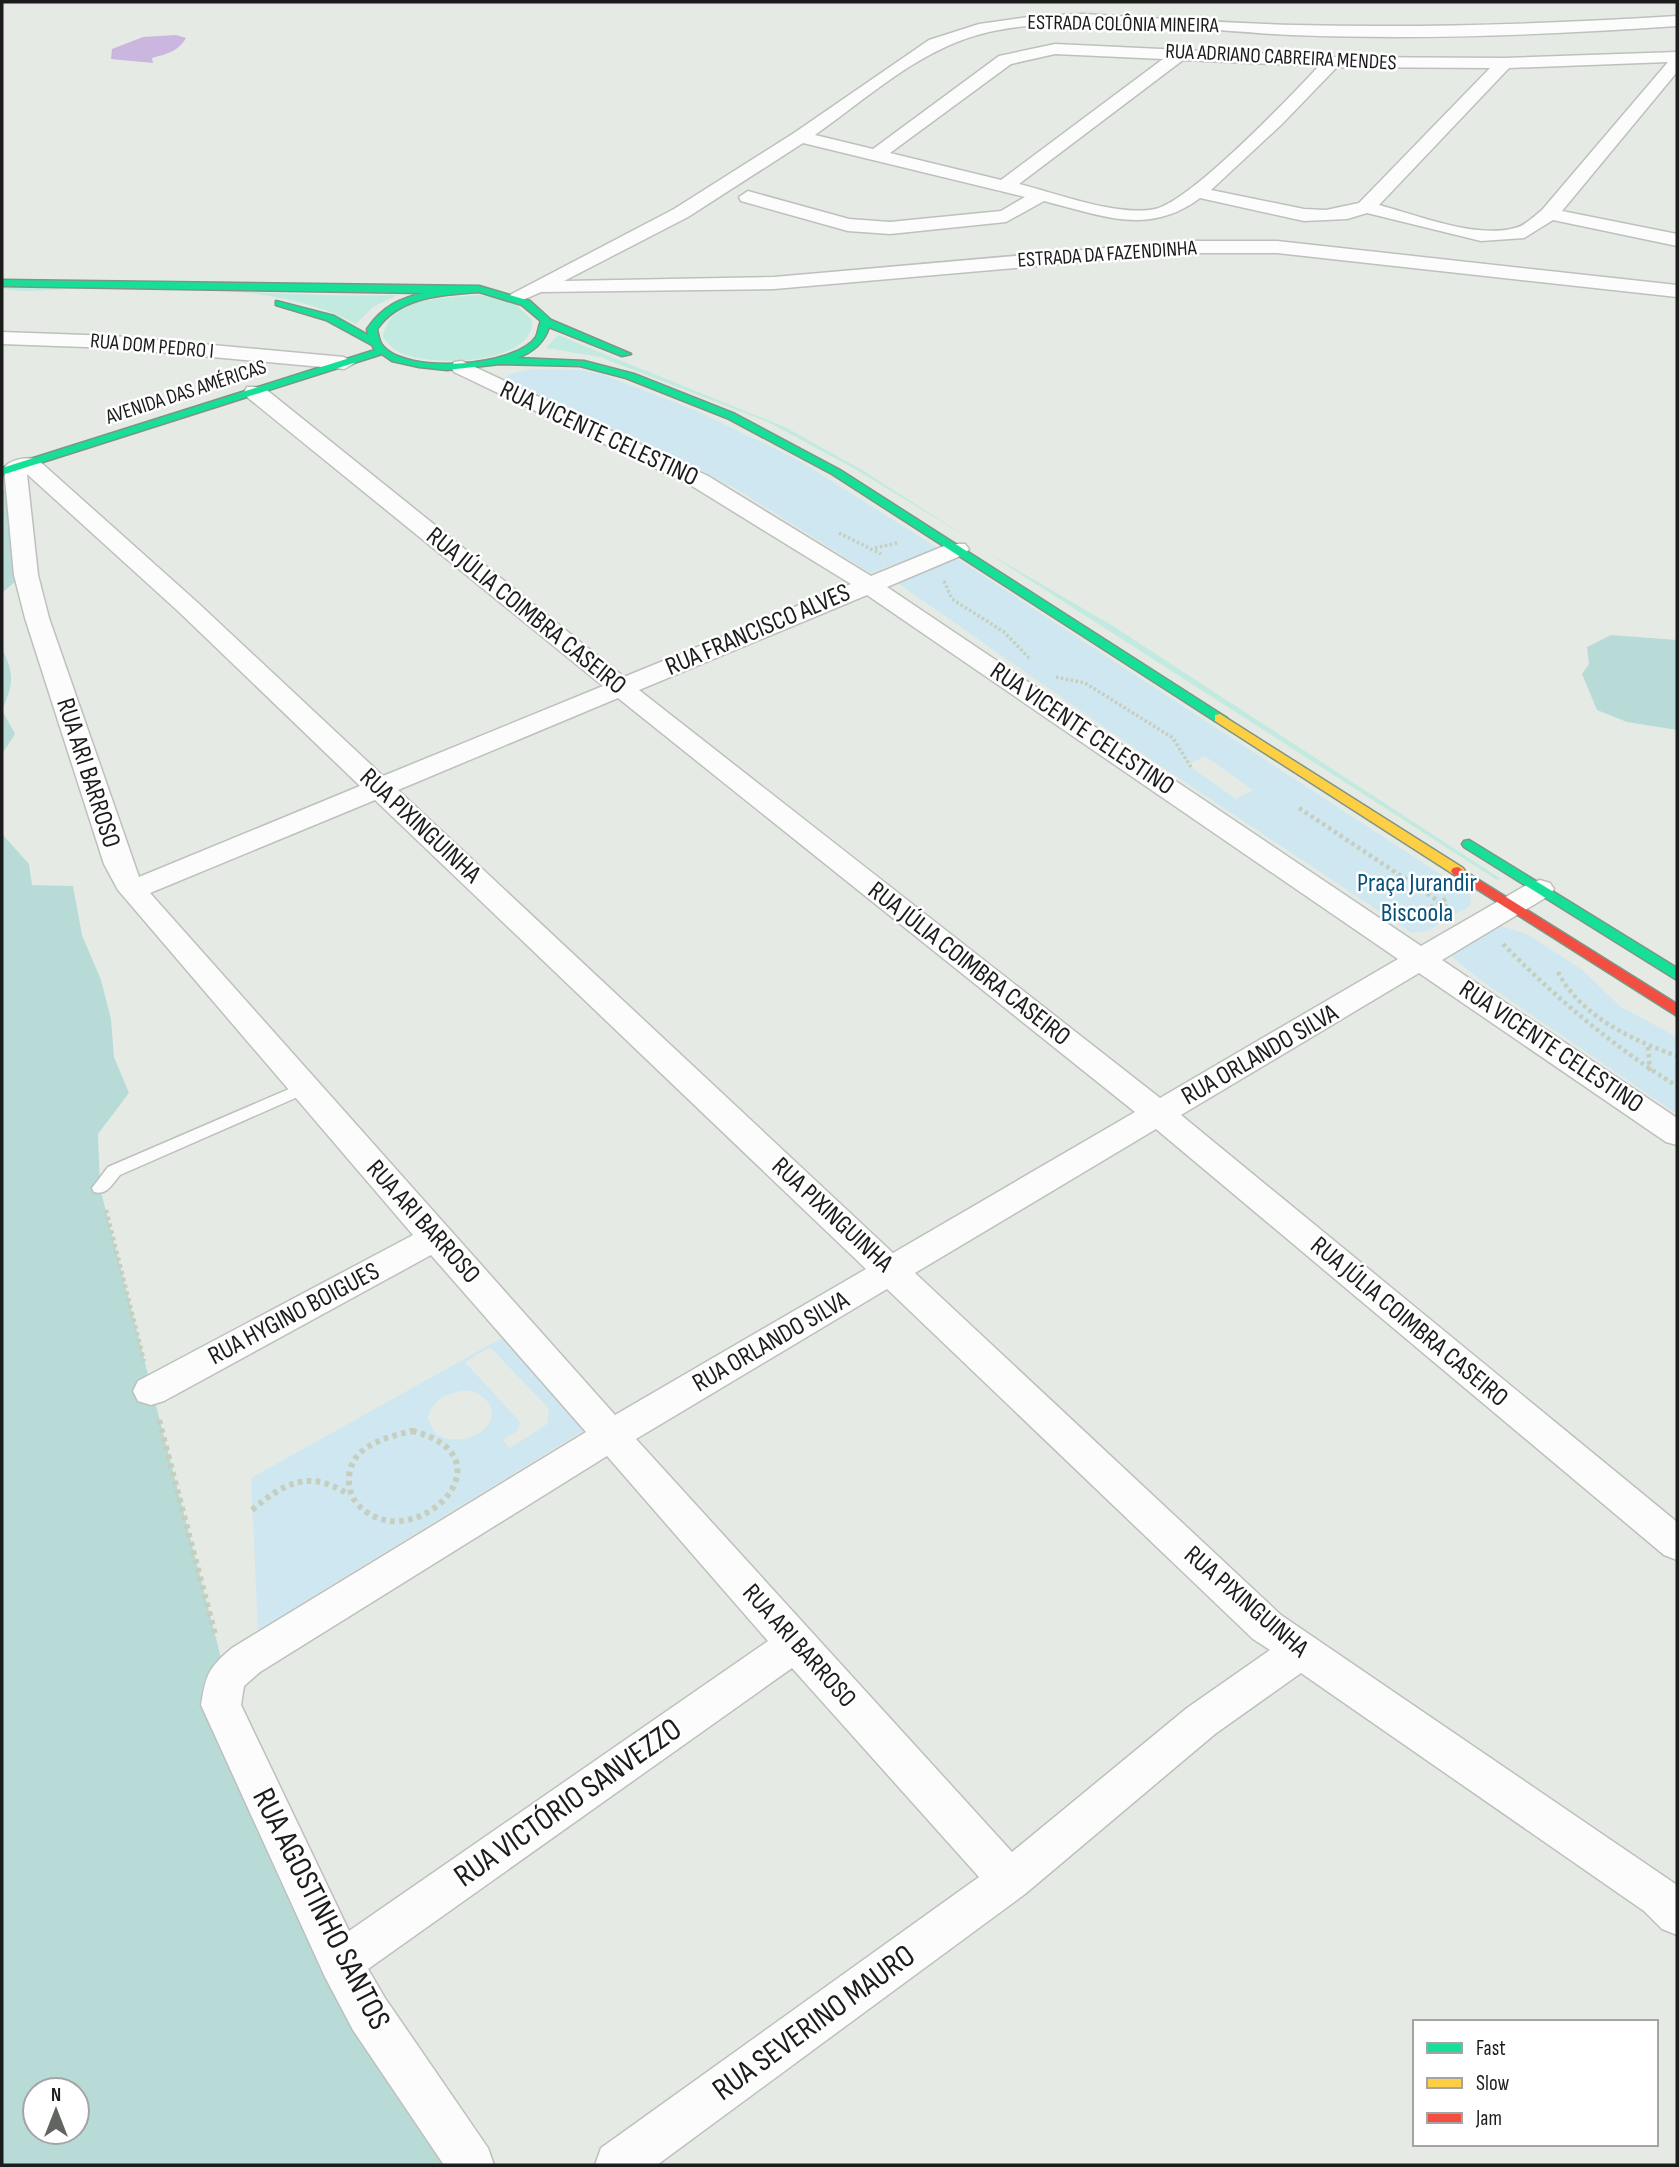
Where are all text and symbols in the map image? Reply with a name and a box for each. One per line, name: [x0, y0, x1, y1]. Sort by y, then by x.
street label: ESTRADA COLÔNIA MINEIRA: [1027, 10, 1220, 38]
street label: RUA ADRIANO CABREIRA MENDES: [1165, 38, 1397, 76]
street label: ESTRADA DA FAZENDINHA: [1017, 235, 1198, 273]
street label: RUA DOM PEDRO I: [89, 328, 215, 364]
street label: AVENIDA DAS AMÉRICAS: [102, 354, 269, 430]
street label: RUA VICENTE CELESTINO: [495, 374, 703, 494]
street label: RUA JÚLIA COIMBRA CASEIRO: [420, 521, 632, 701]
street label: RUA FRANCISCO ALVES: [661, 577, 855, 683]
street label: RUA VICENTE CELESTINO: [984, 656, 1180, 802]
street label: RUA ARI BARROSO: [49, 694, 127, 852]
street label: RUA PIXINGUINHA: [353, 762, 488, 891]
park label: Praça Jurandir Biscoola: [1357, 868, 1477, 929]
street label: RUA JÚLIA COIMBRA CASEIRO: [862, 875, 1076, 1053]
street label: RUA VICENTE CELESTINO: [1453, 974, 1649, 1120]
street label: RUA ORLANDO SILVA: [1176, 997, 1344, 1112]
street label: RUA PIXINGUINHA: [765, 1151, 900, 1280]
street label: RUA ARI BARROSO: [359, 1154, 487, 1290]
street label: RUA JÚLIA COIMBRA CASEIRO: [1304, 1230, 1514, 1414]
street label: RUA HYGINO BOIGUES: [203, 1256, 385, 1372]
street label: RUA ORLANDO SILVA: [687, 1284, 855, 1399]
street label: RUA PIXINGUINHA: [1178, 1540, 1315, 1665]
street label: RUA ARI BARROSO: [735, 1578, 863, 1714]
street label: RUA VICTÓRIO SANVEZZO: [447, 1710, 689, 1896]
street label: RUA AGOSTINHO SANTOS: [243, 1782, 399, 2036]
street label: RUA SEVERINO MAURO: [705, 1937, 923, 2109]
legend: [1413, 2020, 1658, 2146]
text: Fast: [1476, 2036, 1506, 2061]
text: Slow: [1476, 2071, 1510, 2096]
north arrow: [21, 2076, 91, 2146]
text: N: [51, 2084, 61, 2107]
text: Jam: [1475, 2106, 1502, 2131]

